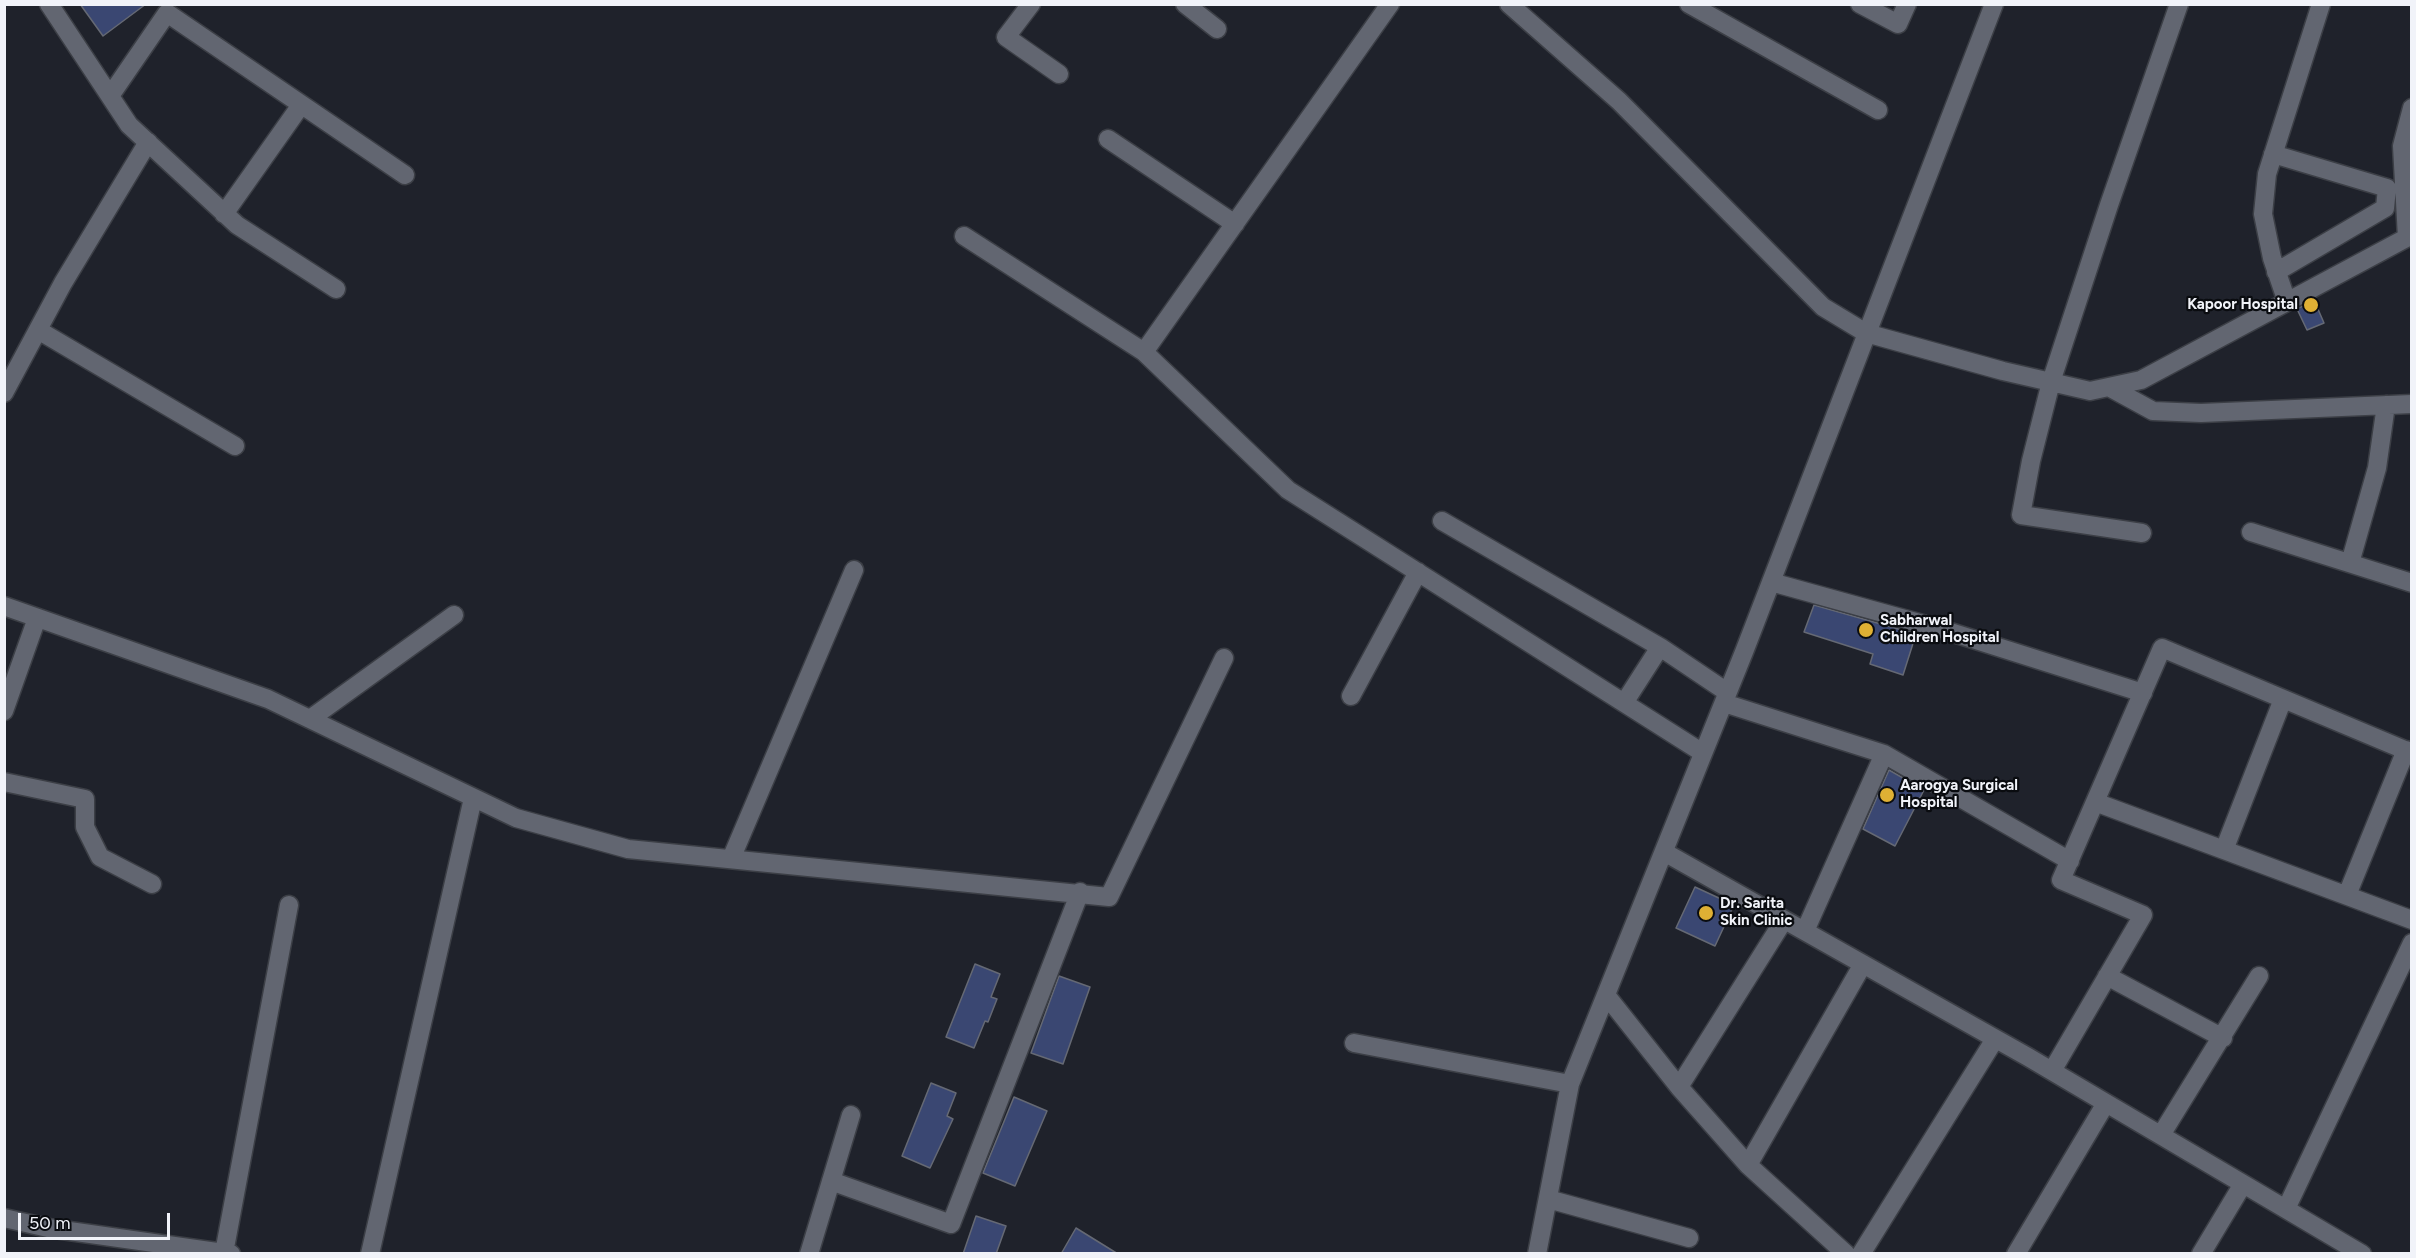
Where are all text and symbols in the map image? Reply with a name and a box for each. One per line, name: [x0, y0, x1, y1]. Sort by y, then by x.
place label: Kapoor Hospital: [2187, 296, 2298, 314]
marker: Kapoor Hospital: [2302, 296, 2320, 314]
place label: Sabharwal Children Hospital: [1880, 612, 2000, 647]
marker: Sabharwal Children Hospital: [1857, 621, 1875, 639]
place label: Aarogya Surgical Hospital: [1900, 777, 2018, 812]
marker: Aarogya Surgical Hospital: [1878, 786, 1896, 804]
place label: Dr. Sarita Skin Clinic: [1720, 895, 1792, 930]
marker: Dr. Sarita Skin Clinic: [1697, 904, 1715, 922]
scale bar: [21, 1201, 172, 1239]
text: 50 m: [29, 1212, 71, 1234]

